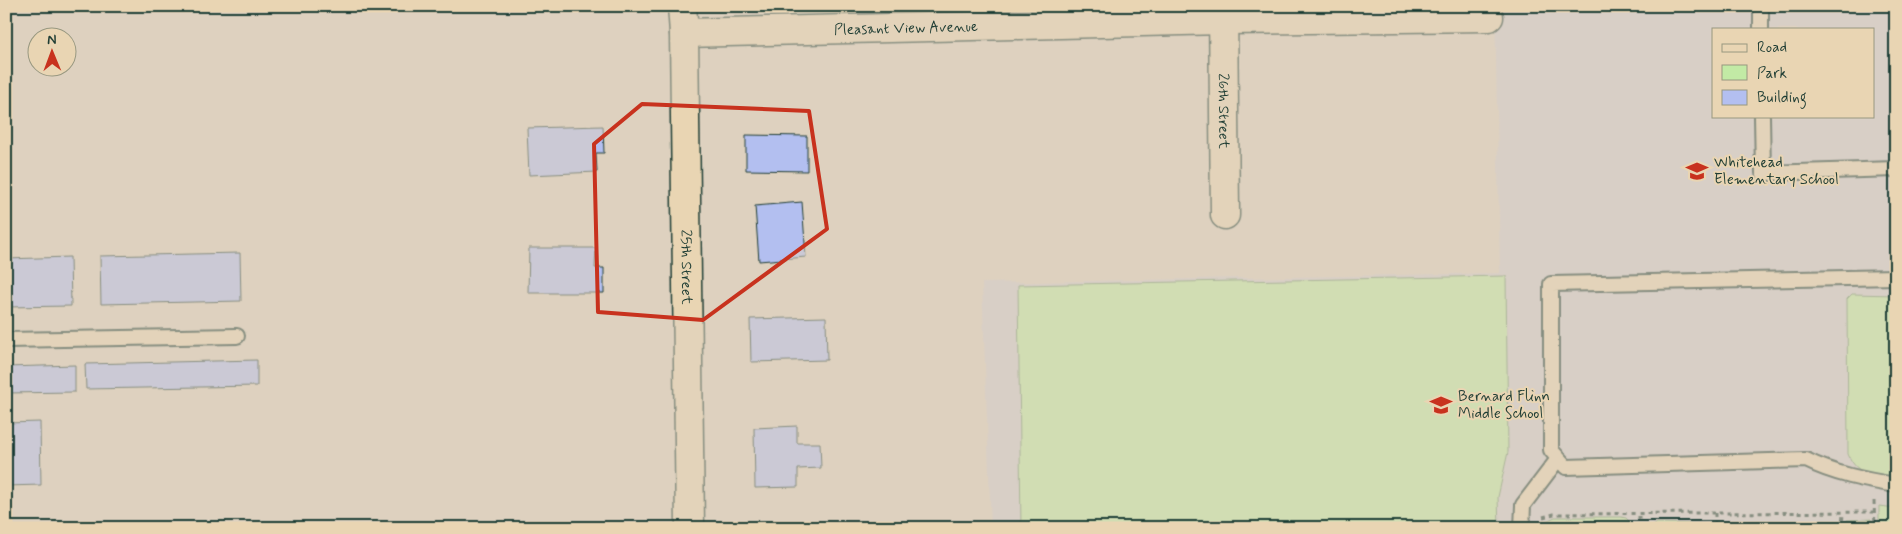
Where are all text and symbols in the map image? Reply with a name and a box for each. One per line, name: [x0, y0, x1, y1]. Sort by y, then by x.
street label: Pleasant View Avenue: [834, 17, 978, 40]
north arrow: [28, 28, 78, 78]
legend: [1712, 28, 1874, 118]
text: N: [47, 31, 57, 49]
text: Road: [1757, 38, 1787, 58]
text: Park: [1757, 64, 1787, 84]
street label: 26th Street: [1213, 73, 1233, 149]
text: Building: [1757, 88, 1807, 109]
place label: Whitehead Elementary School: [1714, 153, 1839, 190]
school or university icon: Whitehead Elementary School: [1684, 158, 1710, 184]
street label: 25th Street: [675, 229, 696, 305]
place label: Bernard Flinn Middle School: [1458, 387, 1550, 424]
school or university icon: Bernard Flinn Middle School: [1428, 392, 1454, 418]

